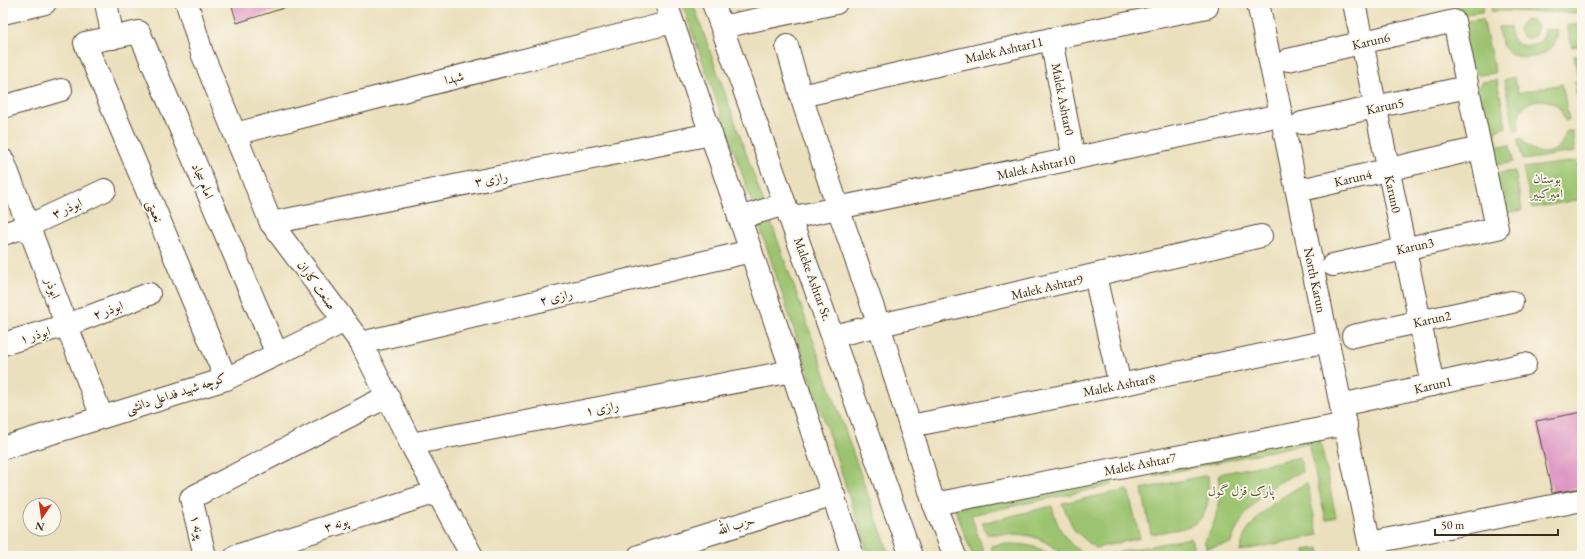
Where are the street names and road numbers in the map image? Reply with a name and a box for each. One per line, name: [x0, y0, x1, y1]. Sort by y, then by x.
street label: Karun6: [1350, 28, 1392, 54]
street label: Malek Ashtar11: [963, 33, 1045, 67]
street label: Malek Ashtar0: [1048, 61, 1078, 137]
street label: شهدا: [443, 67, 465, 89]
street label: Karun5: [1364, 94, 1406, 118]
street label: Malek Ashtar10: [995, 150, 1077, 184]
street label: امام سجاد: [185, 161, 218, 203]
street label: Karun4: [1332, 165, 1374, 191]
street label: رازی ۳: [473, 167, 509, 191]
street label: Karun0: [1381, 173, 1405, 215]
street label: ابوذر ۳: [49, 194, 85, 222]
street label: نعمتی: [142, 197, 167, 225]
street label: Karun3: [1394, 234, 1436, 258]
street label: Maleke Ashtar St.: [790, 235, 836, 323]
street label: North Karun: [1300, 246, 1330, 314]
street label: صنعت کاران: [293, 257, 341, 313]
street label: Malek Ashtar9: [1009, 270, 1085, 304]
street label: ابوذر: [41, 273, 65, 301]
street label: رازی ۲: [538, 285, 574, 309]
street label: ابوذر ۲: [91, 297, 126, 323]
street label: Karun2: [1411, 307, 1453, 331]
street label: ابوذر ۱: [18, 322, 52, 348]
street label: کوچه شهید فداعلی دانشی: [124, 369, 229, 419]
street label: Malek Ashtar8: [1081, 370, 1157, 400]
street label: Karun1: [1412, 372, 1454, 398]
street label: رازی ۱: [584, 396, 620, 420]
street label: Malek Ashtar7: [1102, 449, 1178, 479]
street label: حزب الله: [715, 509, 757, 539]
street label: پونه ۳: [322, 512, 351, 537]
street label: پونه ۱: [186, 513, 209, 542]

